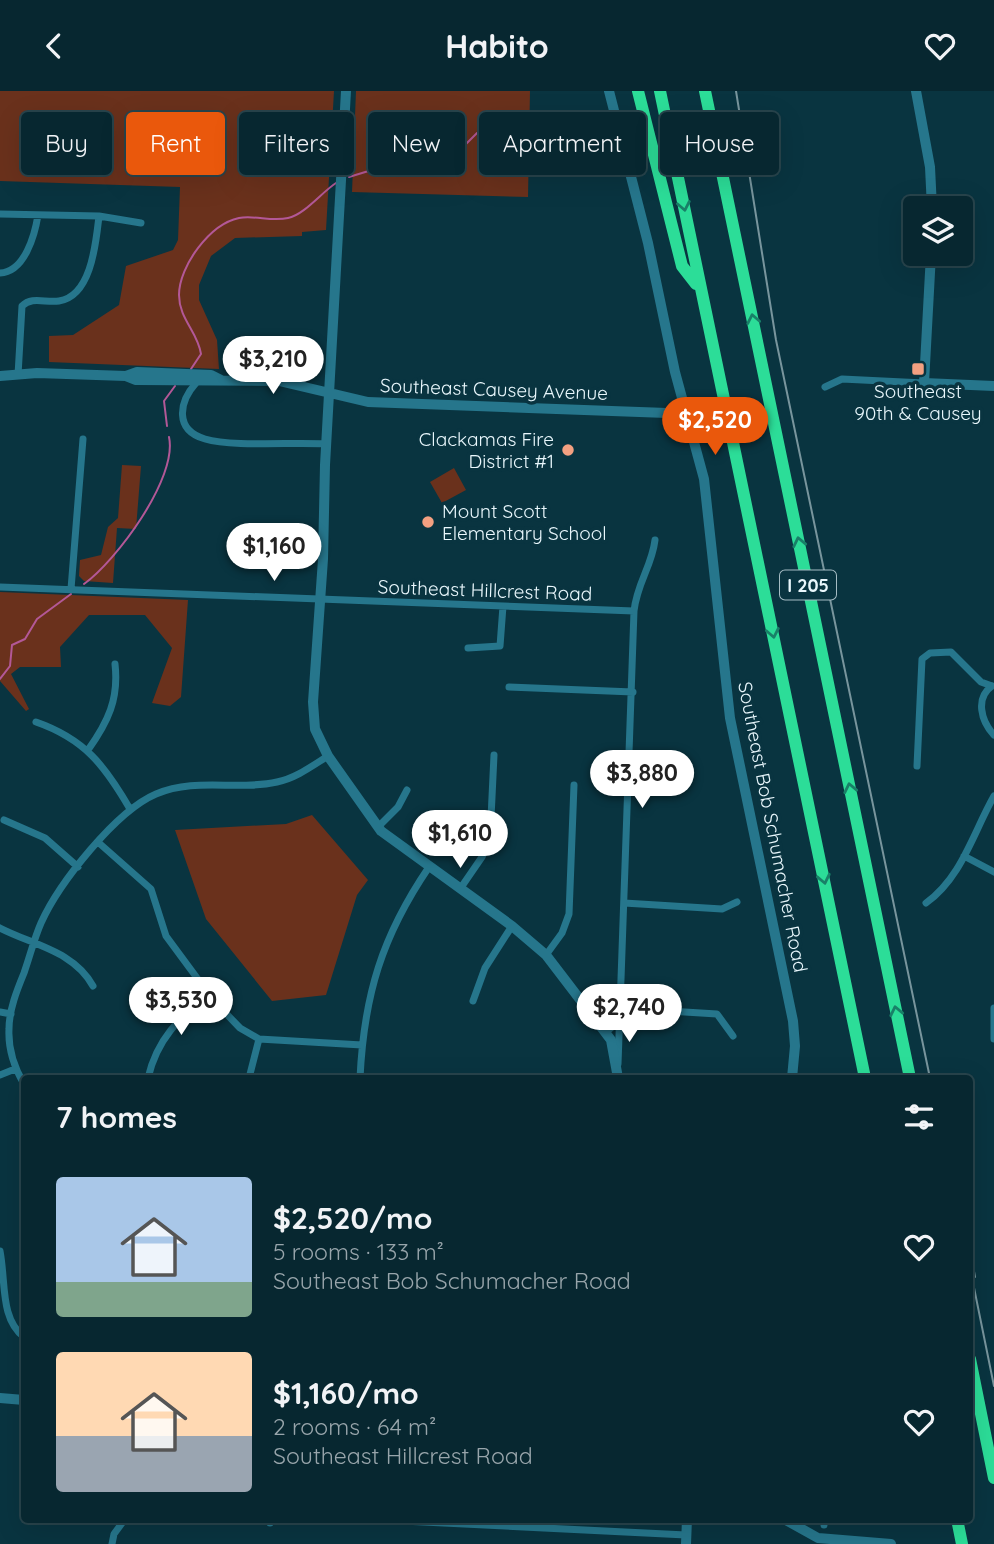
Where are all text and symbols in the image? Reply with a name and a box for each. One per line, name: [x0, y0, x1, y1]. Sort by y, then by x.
text: Habito: [445, 26, 549, 66]
icon: back: [35, 27, 73, 65]
icon: heart: [921, 27, 959, 65]
chip: Buy: [21, 112, 112, 175]
chip: Rent: [126, 112, 225, 175]
chip: Filters: [239, 112, 354, 175]
chip: New: [368, 112, 465, 175]
chip: Apartment: [479, 112, 646, 175]
chip: House: [660, 112, 779, 175]
map controls: [903, 196, 973, 266]
button: layers: [903, 196, 973, 266]
one-way arrow: [675, 200, 690, 212]
one-way arrow: [746, 313, 761, 325]
pin: $3,210: [216, 337, 330, 396]
text: $3,210: [239, 344, 307, 373]
marker: Southeast 90th & Causey: [910, 361, 926, 377]
street label: Southeast Causey Avenue: [380, 373, 608, 405]
place label: Southeast 90th & Causey: [854, 379, 982, 425]
pin: $2,520: [658, 397, 772, 457]
text: $2,520: [678, 405, 752, 434]
place label: Clackamas Fire District #1: [419, 427, 554, 473]
marker: Clackamas Fire District #1: [560, 442, 576, 458]
place label: Mount Scott Elementary School: [442, 499, 607, 545]
marker: Mount Scott Elementary School: [420, 514, 436, 530]
pin: $1,160: [217, 524, 331, 583]
text: $1,160: [242, 531, 306, 560]
one-way arrow: [792, 536, 807, 548]
road number: I 205: [780, 571, 836, 599]
street label: Southeast Hillcrest Road: [377, 574, 593, 606]
one-way arrow: [764, 627, 779, 639]
street label: Southeast Bob Schumacher Road: [733, 680, 813, 974]
pin: $3,880: [585, 751, 699, 810]
text: $3,880: [606, 758, 678, 787]
one-way arrow: [844, 782, 859, 794]
pin: $1,610: [403, 811, 517, 870]
text: $1,610: [428, 818, 492, 847]
one-way arrow: [816, 873, 831, 885]
pin: $3,530: [124, 977, 238, 1037]
text: $3,530: [145, 985, 217, 1014]
pin: $2,740: [572, 985, 686, 1044]
text: $2,740: [593, 992, 665, 1021]
one-way arrow: [890, 1005, 905, 1017]
text: 7 homes: [56, 1098, 177, 1136]
icon: filters: [900, 1098, 938, 1136]
text: $2,520/mo: [273, 1199, 432, 1237]
icon: home: [112, 1205, 196, 1289]
icon: heart: [900, 1228, 938, 1266]
text: 5 rooms · 133 m²: [273, 1237, 444, 1266]
text: Southeast Bob Schumacher Road: [273, 1266, 631, 1295]
text: $1,160/mo: [273, 1374, 419, 1412]
icon: home: [112, 1380, 196, 1464]
icon: heart: [900, 1403, 938, 1441]
text: 2 rooms · 64 m²: [273, 1412, 436, 1441]
text: Southeast Hillcrest Road: [273, 1441, 533, 1470]

